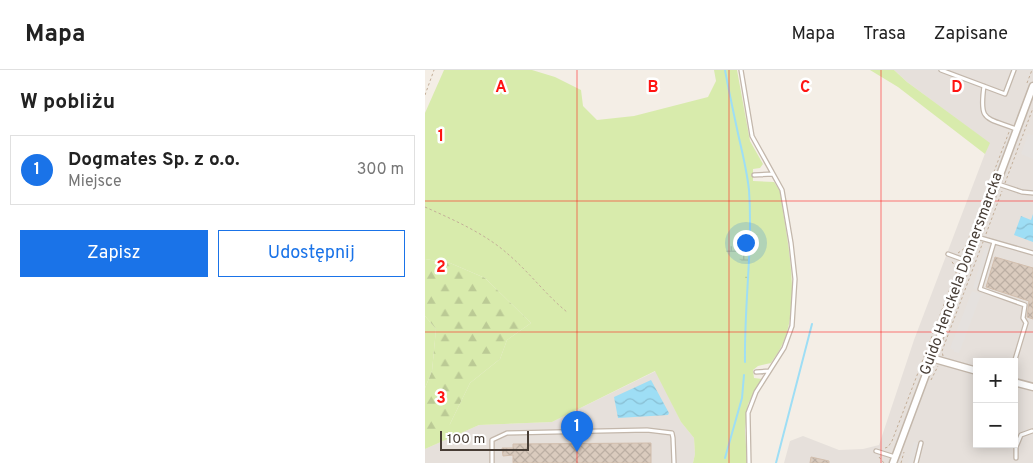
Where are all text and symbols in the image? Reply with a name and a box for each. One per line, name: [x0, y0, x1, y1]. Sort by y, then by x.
text: Mapa: [25, 20, 85, 50]
text: Mapa: [792, 23, 835, 46]
text: Trasa: [863, 23, 906, 46]
text: Zapisane: [934, 23, 1008, 46]
text: A: [495, 78, 507, 98]
text: B: [647, 78, 659, 98]
text: C: [800, 78, 810, 98]
text: D: [951, 78, 963, 98]
text: W pobliżu: [20, 89, 115, 116]
text: 1: [438, 127, 444, 147]
text: Dogmates Sp. z o.o.: [68, 148, 240, 172]
text: 1: [34, 160, 40, 180]
text: 300 m: [357, 160, 404, 180]
street label: Guido Henckela Donnersmarcka: [916, 170, 1008, 378]
text: Miejsce: [68, 172, 122, 192]
button: Zapisz: [20, 230, 208, 277]
button: Udostępnij: [218, 230, 405, 277]
your location: [733, 230, 759, 256]
text: 2: [436, 258, 446, 278]
map controls: [973, 358, 1018, 448]
button: +: [973, 358, 1018, 403]
text: 3: [436, 389, 446, 409]
button: −: [973, 403, 1018, 448]
pin: 1: [561, 411, 593, 452]
scale bar: [440, 428, 529, 451]
text: 100 m: [447, 431, 485, 448]

